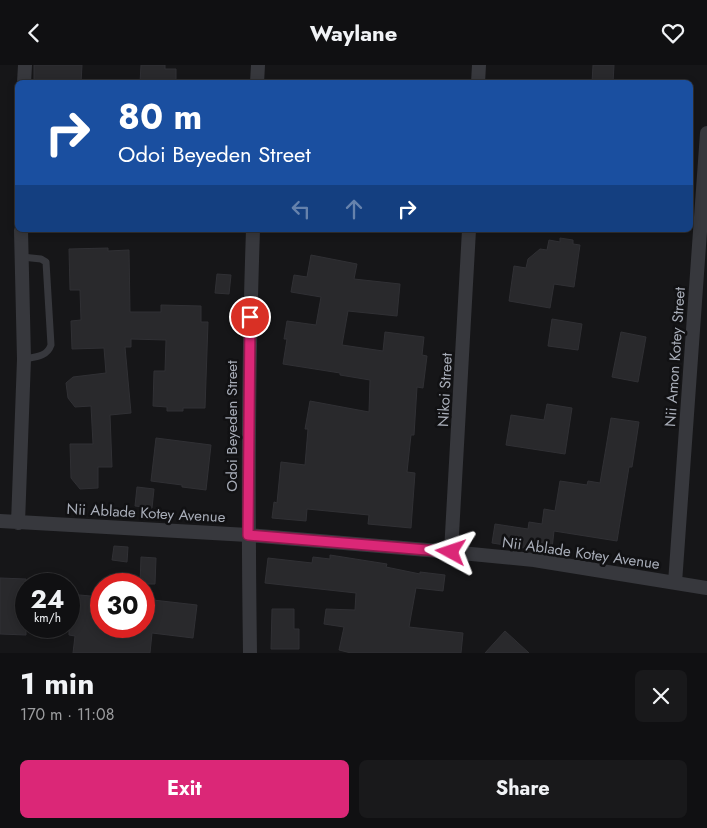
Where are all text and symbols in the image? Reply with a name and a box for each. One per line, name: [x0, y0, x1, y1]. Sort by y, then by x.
text: Waylane: [310, 17, 397, 49]
icon: back: [20, 19, 48, 47]
icon: heart: [659, 19, 687, 47]
text: 80 m: [118, 92, 202, 142]
icon: right: [35, 100, 100, 165]
text: Odoi Beyeden Street: [118, 138, 311, 170]
icon: left: [287, 195, 315, 223]
icon: ahead: [340, 195, 368, 223]
icon: right: [393, 195, 421, 223]
street label: Nii Amon Kotey Street: [659, 286, 691, 428]
pin: [229, 296, 271, 338]
icon: arrive: [236, 303, 264, 331]
street label: Nikoi Street: [432, 352, 458, 428]
street label: Odoi Beyeden Street: [221, 360, 243, 492]
street label: Nii Ablade Kotey Avenue: [66, 498, 226, 528]
position arrow: [424, 525, 476, 577]
street label: Nii Ablade Kotey Avenue: [501, 531, 662, 575]
speed limit sign: 30: [90, 573, 155, 638]
text: 24: [31, 581, 64, 617]
text: km/h: [34, 609, 61, 627]
text: 1 min: [20, 662, 94, 705]
button: close: [635, 670, 687, 722]
text: 170 m · 11:08: [20, 703, 114, 726]
button: Exit: [20, 760, 349, 818]
button: Share: [359, 760, 687, 818]

